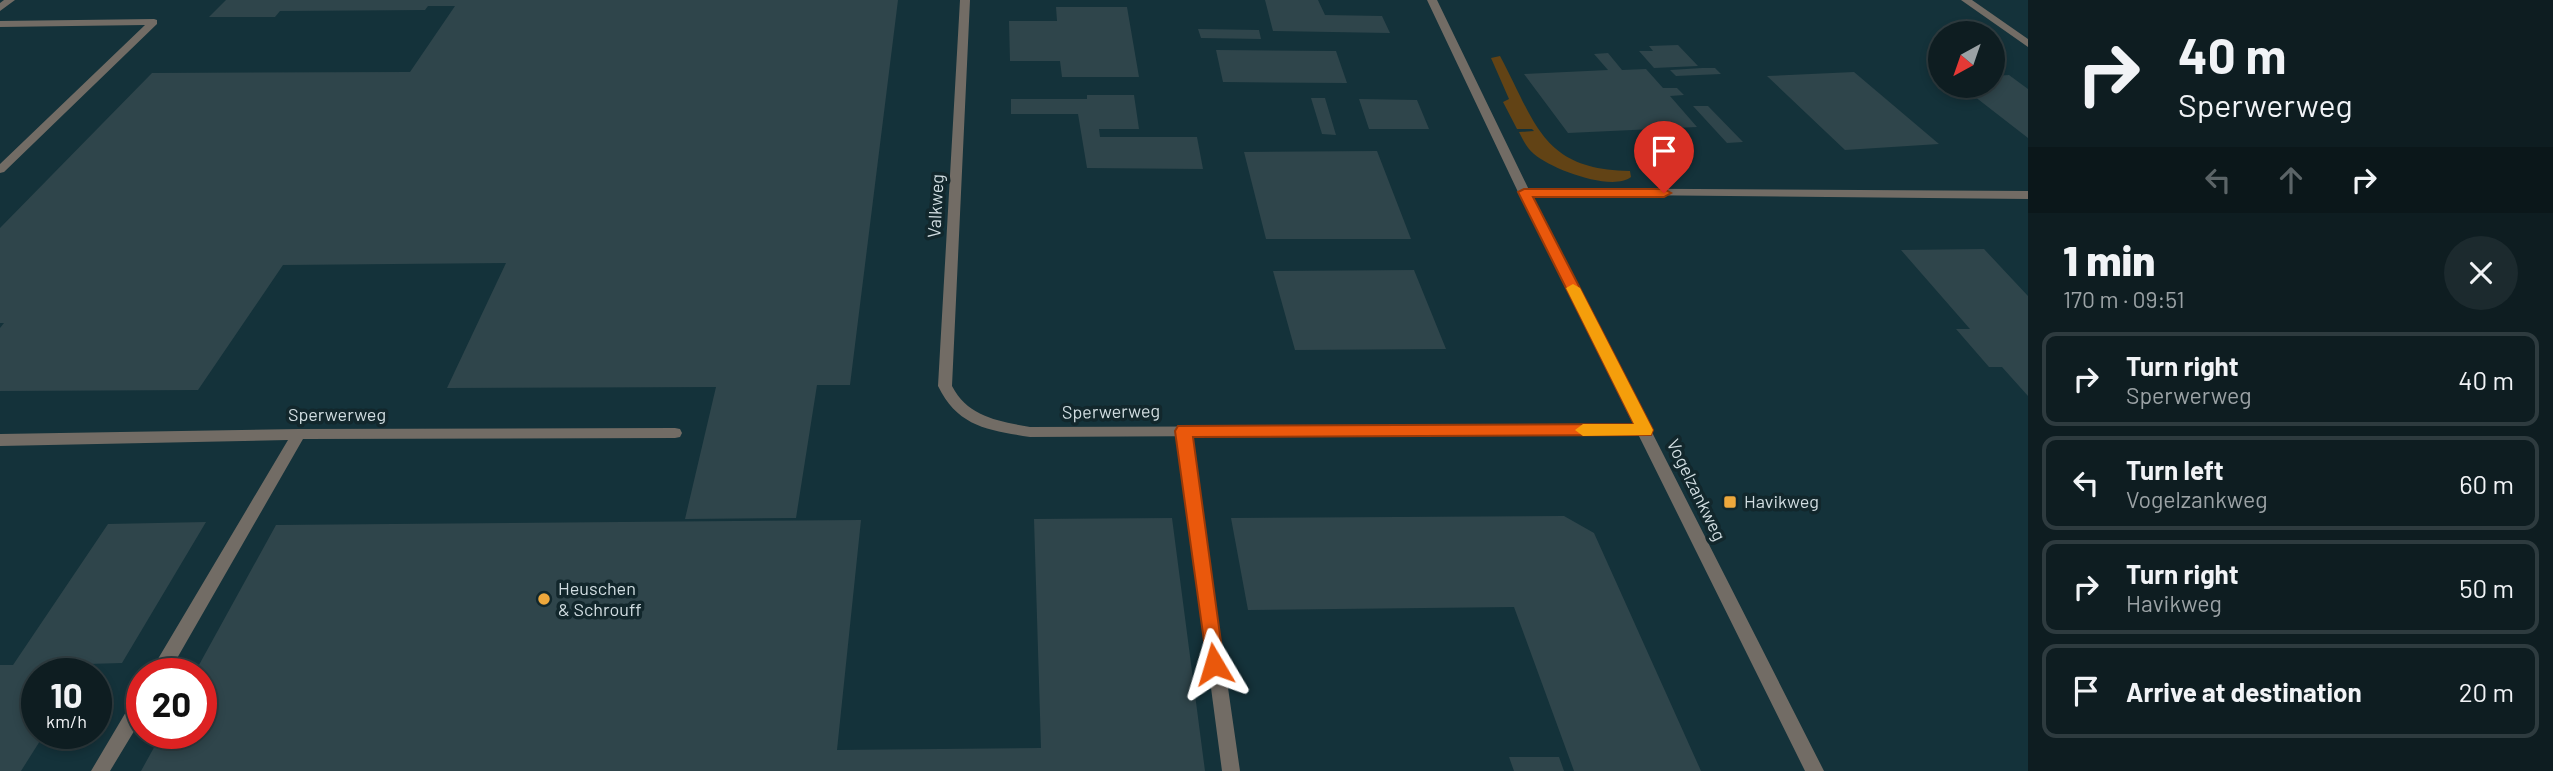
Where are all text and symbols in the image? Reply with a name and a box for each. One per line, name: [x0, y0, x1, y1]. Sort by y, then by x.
north arrow: [1928, 21, 2006, 98]
map controls: [1928, 21, 2005, 98]
text: 40 m: [2178, 25, 2286, 84]
icon: right: [2063, 28, 2154, 119]
text: Sperwerweg: [2178, 85, 2353, 123]
pin: [1634, 121, 1694, 193]
icon: arrive: [1645, 132, 1683, 170]
icon: left: [2199, 161, 2237, 199]
icon: ahead: [2272, 161, 2310, 199]
icon: right: [2345, 161, 2383, 199]
street label: Valkweg: [922, 173, 948, 238]
text: 1 min: [2063, 234, 2155, 284]
button: close: [2444, 236, 2518, 310]
text: 170 m · 09:51: [2063, 285, 2185, 313]
text: Turn right: [2126, 350, 2239, 381]
icon: right: [2067, 360, 2105, 398]
text: 40 m: [2458, 364, 2514, 395]
text: Sperwerweg: [2126, 381, 2251, 409]
street label: Sperwerweg: [1062, 399, 1160, 423]
street label: Sperwerweg: [288, 403, 386, 425]
street label: Vogelzankweg: [1663, 435, 1731, 544]
text: Turn left: [2126, 454, 2224, 485]
icon: left: [2067, 464, 2105, 502]
text: 60 m: [2459, 468, 2514, 499]
text: Vogelzankweg: [2126, 485, 2267, 513]
place label: Havikweg: [1744, 490, 1819, 512]
marker: Havikweg: [1722, 494, 1738, 510]
text: Turn right: [2126, 558, 2239, 589]
icon: right: [2067, 568, 2105, 606]
text: 50 m: [2459, 572, 2514, 603]
place label: Heuschen & Schrouff: [558, 577, 642, 620]
text: Havikweg: [2126, 589, 2222, 617]
marker: Heuschen & Schrouff: [536, 591, 552, 607]
position arrow: [1177, 627, 1251, 701]
speed limit sign: 20: [126, 658, 217, 749]
icon: arrive: [2067, 672, 2105, 710]
text: 10: [50, 673, 83, 715]
text: Arrive at destination: [2126, 676, 2362, 707]
text: 20 m: [2459, 676, 2514, 707]
text: km/h: [46, 710, 87, 732]

